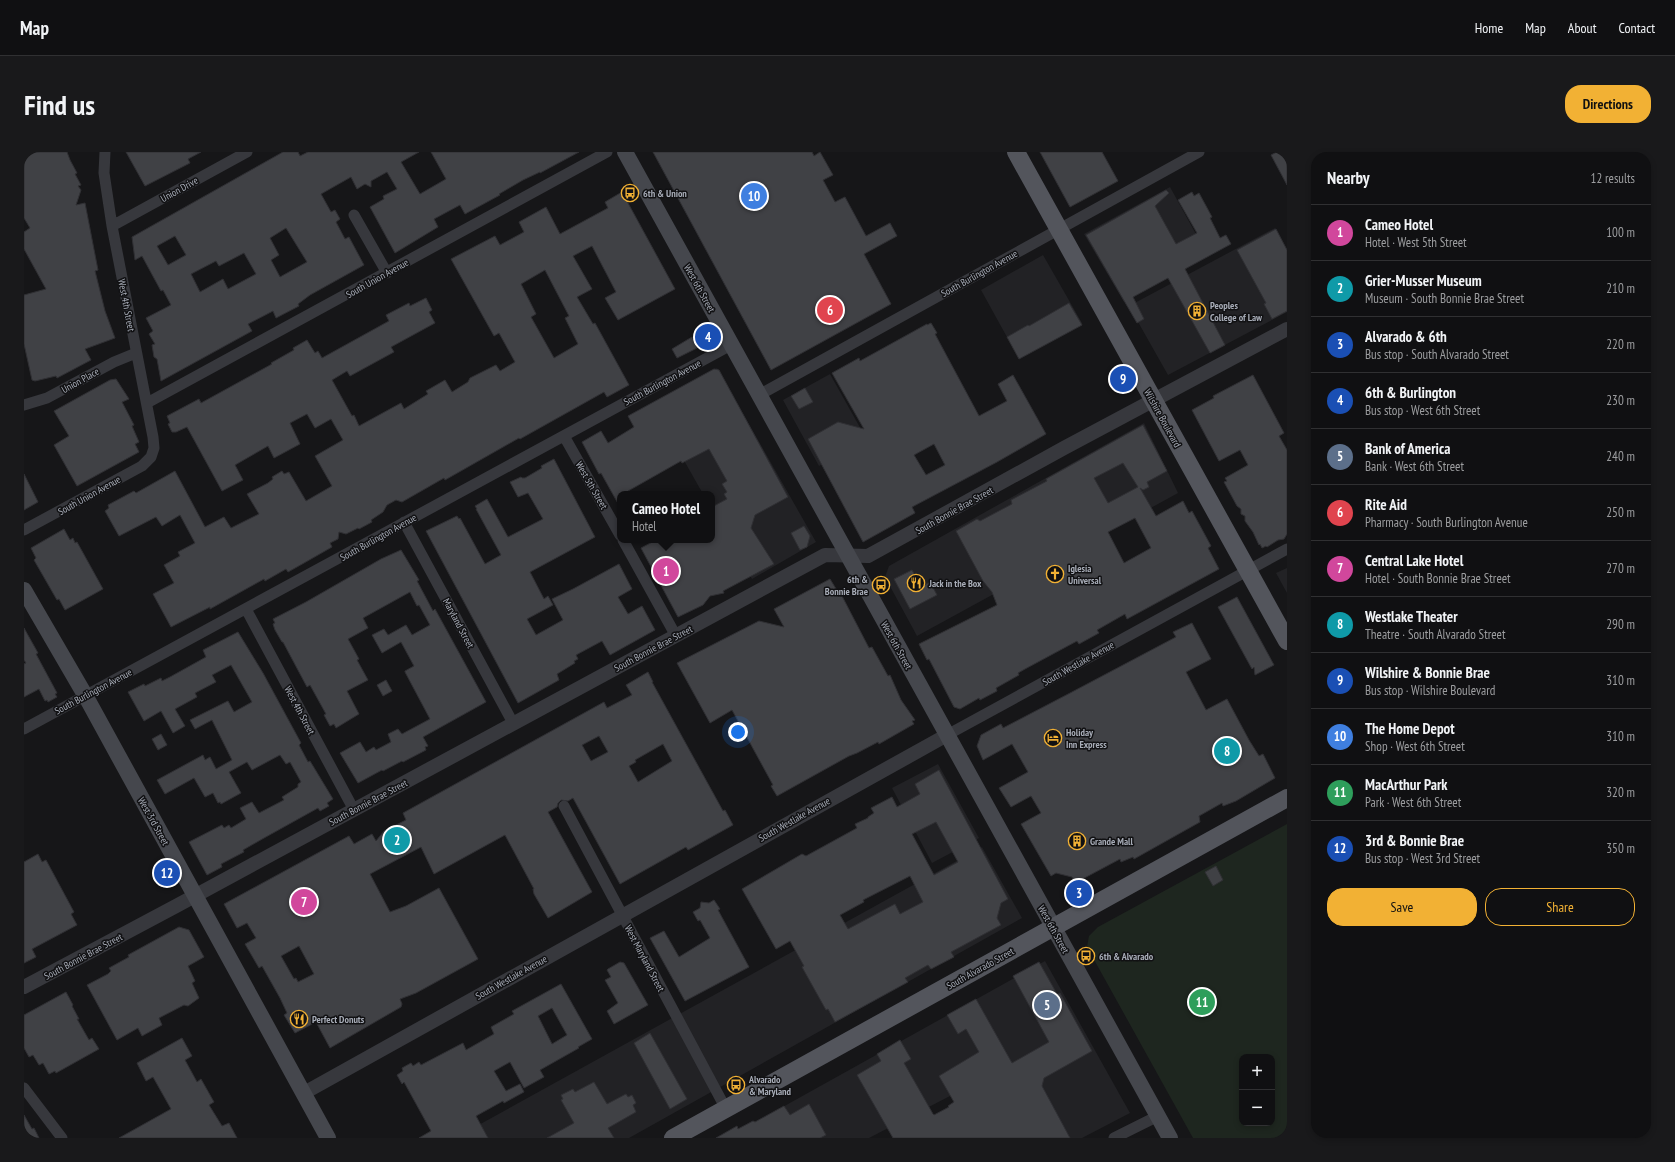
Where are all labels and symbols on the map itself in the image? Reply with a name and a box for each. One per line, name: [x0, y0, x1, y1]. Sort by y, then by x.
street label: Union Drive: [158, 174, 200, 205]
pin: 10: [741, 181, 767, 211]
bus stop icon: 6th & Union: [620, 183, 640, 203]
place label: 6th & Union: [643, 187, 687, 200]
street label: South Burlington Avenue: [939, 247, 1020, 300]
street label: South Union Avenue: [344, 256, 411, 301]
street label: West 6th Street: [681, 262, 718, 315]
street label: West 4th Street: [115, 278, 138, 333]
pin: 6: [817, 295, 843, 325]
place label: Peoples College of Law: [1210, 299, 1263, 324]
building icon: Peoples College of Law: [1187, 301, 1207, 321]
pin: 4: [695, 322, 721, 352]
street label: South Burlington Avenue: [621, 357, 703, 408]
pin: 9: [1110, 364, 1136, 394]
street label: Union Place: [59, 365, 101, 396]
street label: Wilshire Boulevard: [1141, 387, 1184, 450]
street label: West 5th Street: [573, 459, 611, 512]
street label: South Union Avenue: [56, 473, 123, 518]
street label: South Bonnie Brae Street: [913, 484, 996, 537]
street label: South Burlington Avenue: [338, 511, 419, 564]
pin: 1: [653, 556, 679, 586]
place label: Iglesia Universal: [1068, 562, 1102, 587]
church icon: Iglesia Universal: [1045, 564, 1065, 584]
place label: 6th & Bonnie Brae: [825, 573, 868, 598]
restaurant icon: Jack in the Box: [906, 573, 926, 593]
bus stop icon: 6th & Bonnie Brae: [871, 575, 891, 595]
place label: Jack in the Box: [928, 577, 982, 590]
street label: Maryland Street: [440, 596, 477, 651]
street label: West 6th Street: [878, 619, 915, 672]
street label: South Bonnie Brae Street: [612, 622, 695, 675]
street label: South Westlake Avenue: [1040, 638, 1116, 689]
street label: South Burlington Avenue: [52, 666, 134, 717]
street label: West 4th Street: [281, 684, 318, 737]
your location: [728, 722, 748, 742]
place label: Holiday Inn Express: [1066, 726, 1107, 751]
hotel icon: Holiday Inn Express: [1043, 728, 1063, 748]
pin: 8: [1214, 736, 1240, 766]
street label: South Bonnie Brae Street: [327, 776, 410, 829]
street label: South Westlake Avenue: [756, 794, 832, 845]
street label: West 3rd Street: [135, 795, 172, 848]
pin: 2: [384, 825, 410, 855]
building icon: Grande Mall: [1067, 831, 1087, 851]
place label: Grande Mall: [1090, 835, 1134, 848]
pin: 12: [154, 858, 180, 888]
pin: 3: [1066, 878, 1092, 908]
pin: 7: [291, 887, 317, 917]
street label: West 6th Street: [1035, 903, 1072, 956]
street label: West Maryland Street: [622, 923, 668, 994]
street label: South Bonnie Brae Street: [42, 930, 125, 983]
street label: South Alvarado Street: [944, 944, 1016, 992]
bus stop icon: 6th & Alvarado: [1076, 946, 1096, 966]
place label: 6th & Alvarado: [1099, 950, 1154, 963]
street label: South Westlake Avenue: [473, 952, 549, 1003]
pin: 11: [1189, 987, 1215, 1017]
pin: 5: [1034, 990, 1060, 1020]
restaurant icon: Perfect Donuts: [289, 1009, 309, 1029]
place label: Perfect Donuts: [312, 1013, 365, 1026]
place label: Alvarado & Maryland: [748, 1073, 792, 1098]
bus stop icon: Alvarado & Maryland: [726, 1075, 746, 1095]

